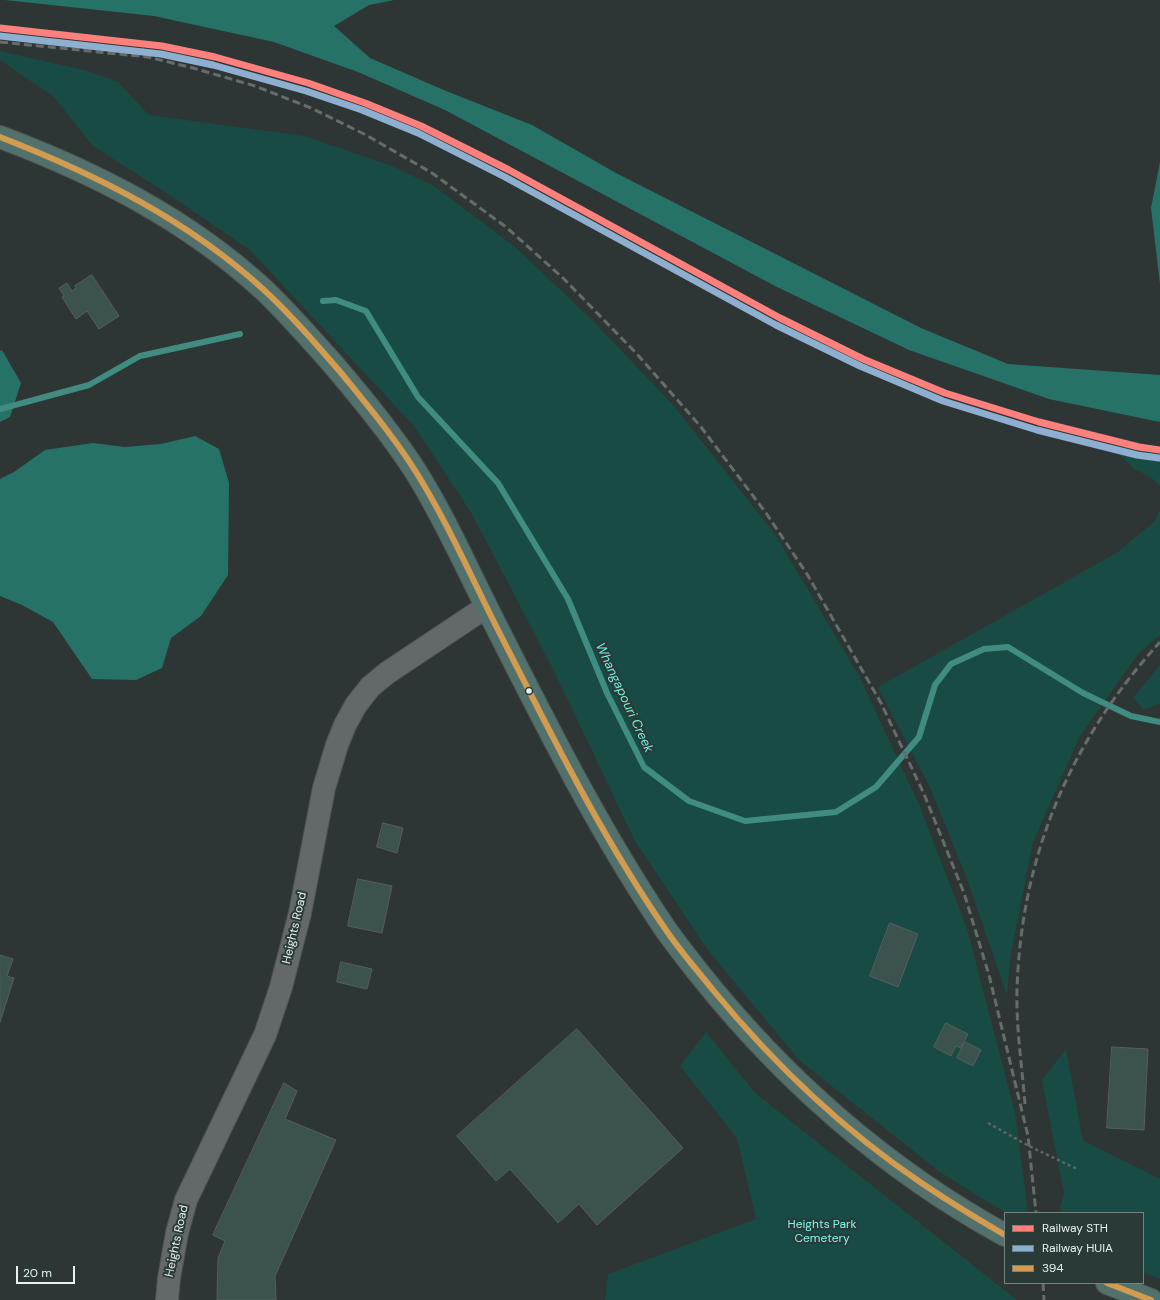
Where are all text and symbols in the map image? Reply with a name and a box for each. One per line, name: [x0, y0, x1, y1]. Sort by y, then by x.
water label: Whangapouri Creek: [592, 641, 656, 755]
unlabelled marker: [524, 686, 534, 696]
street label: Heights Road: [280, 891, 310, 965]
street label: Heights Road: [162, 1204, 192, 1278]
legend: [1004, 1212, 1144, 1284]
park label: Heights Park Cemetery: [787, 1218, 857, 1246]
text: Railway STH: [1042, 1220, 1108, 1236]
text: Railway HUIA: [1042, 1240, 1113, 1256]
scale bar: [18, 1258, 77, 1284]
text: 394: [1042, 1260, 1064, 1276]
text: 20 m: [23, 1265, 52, 1281]

